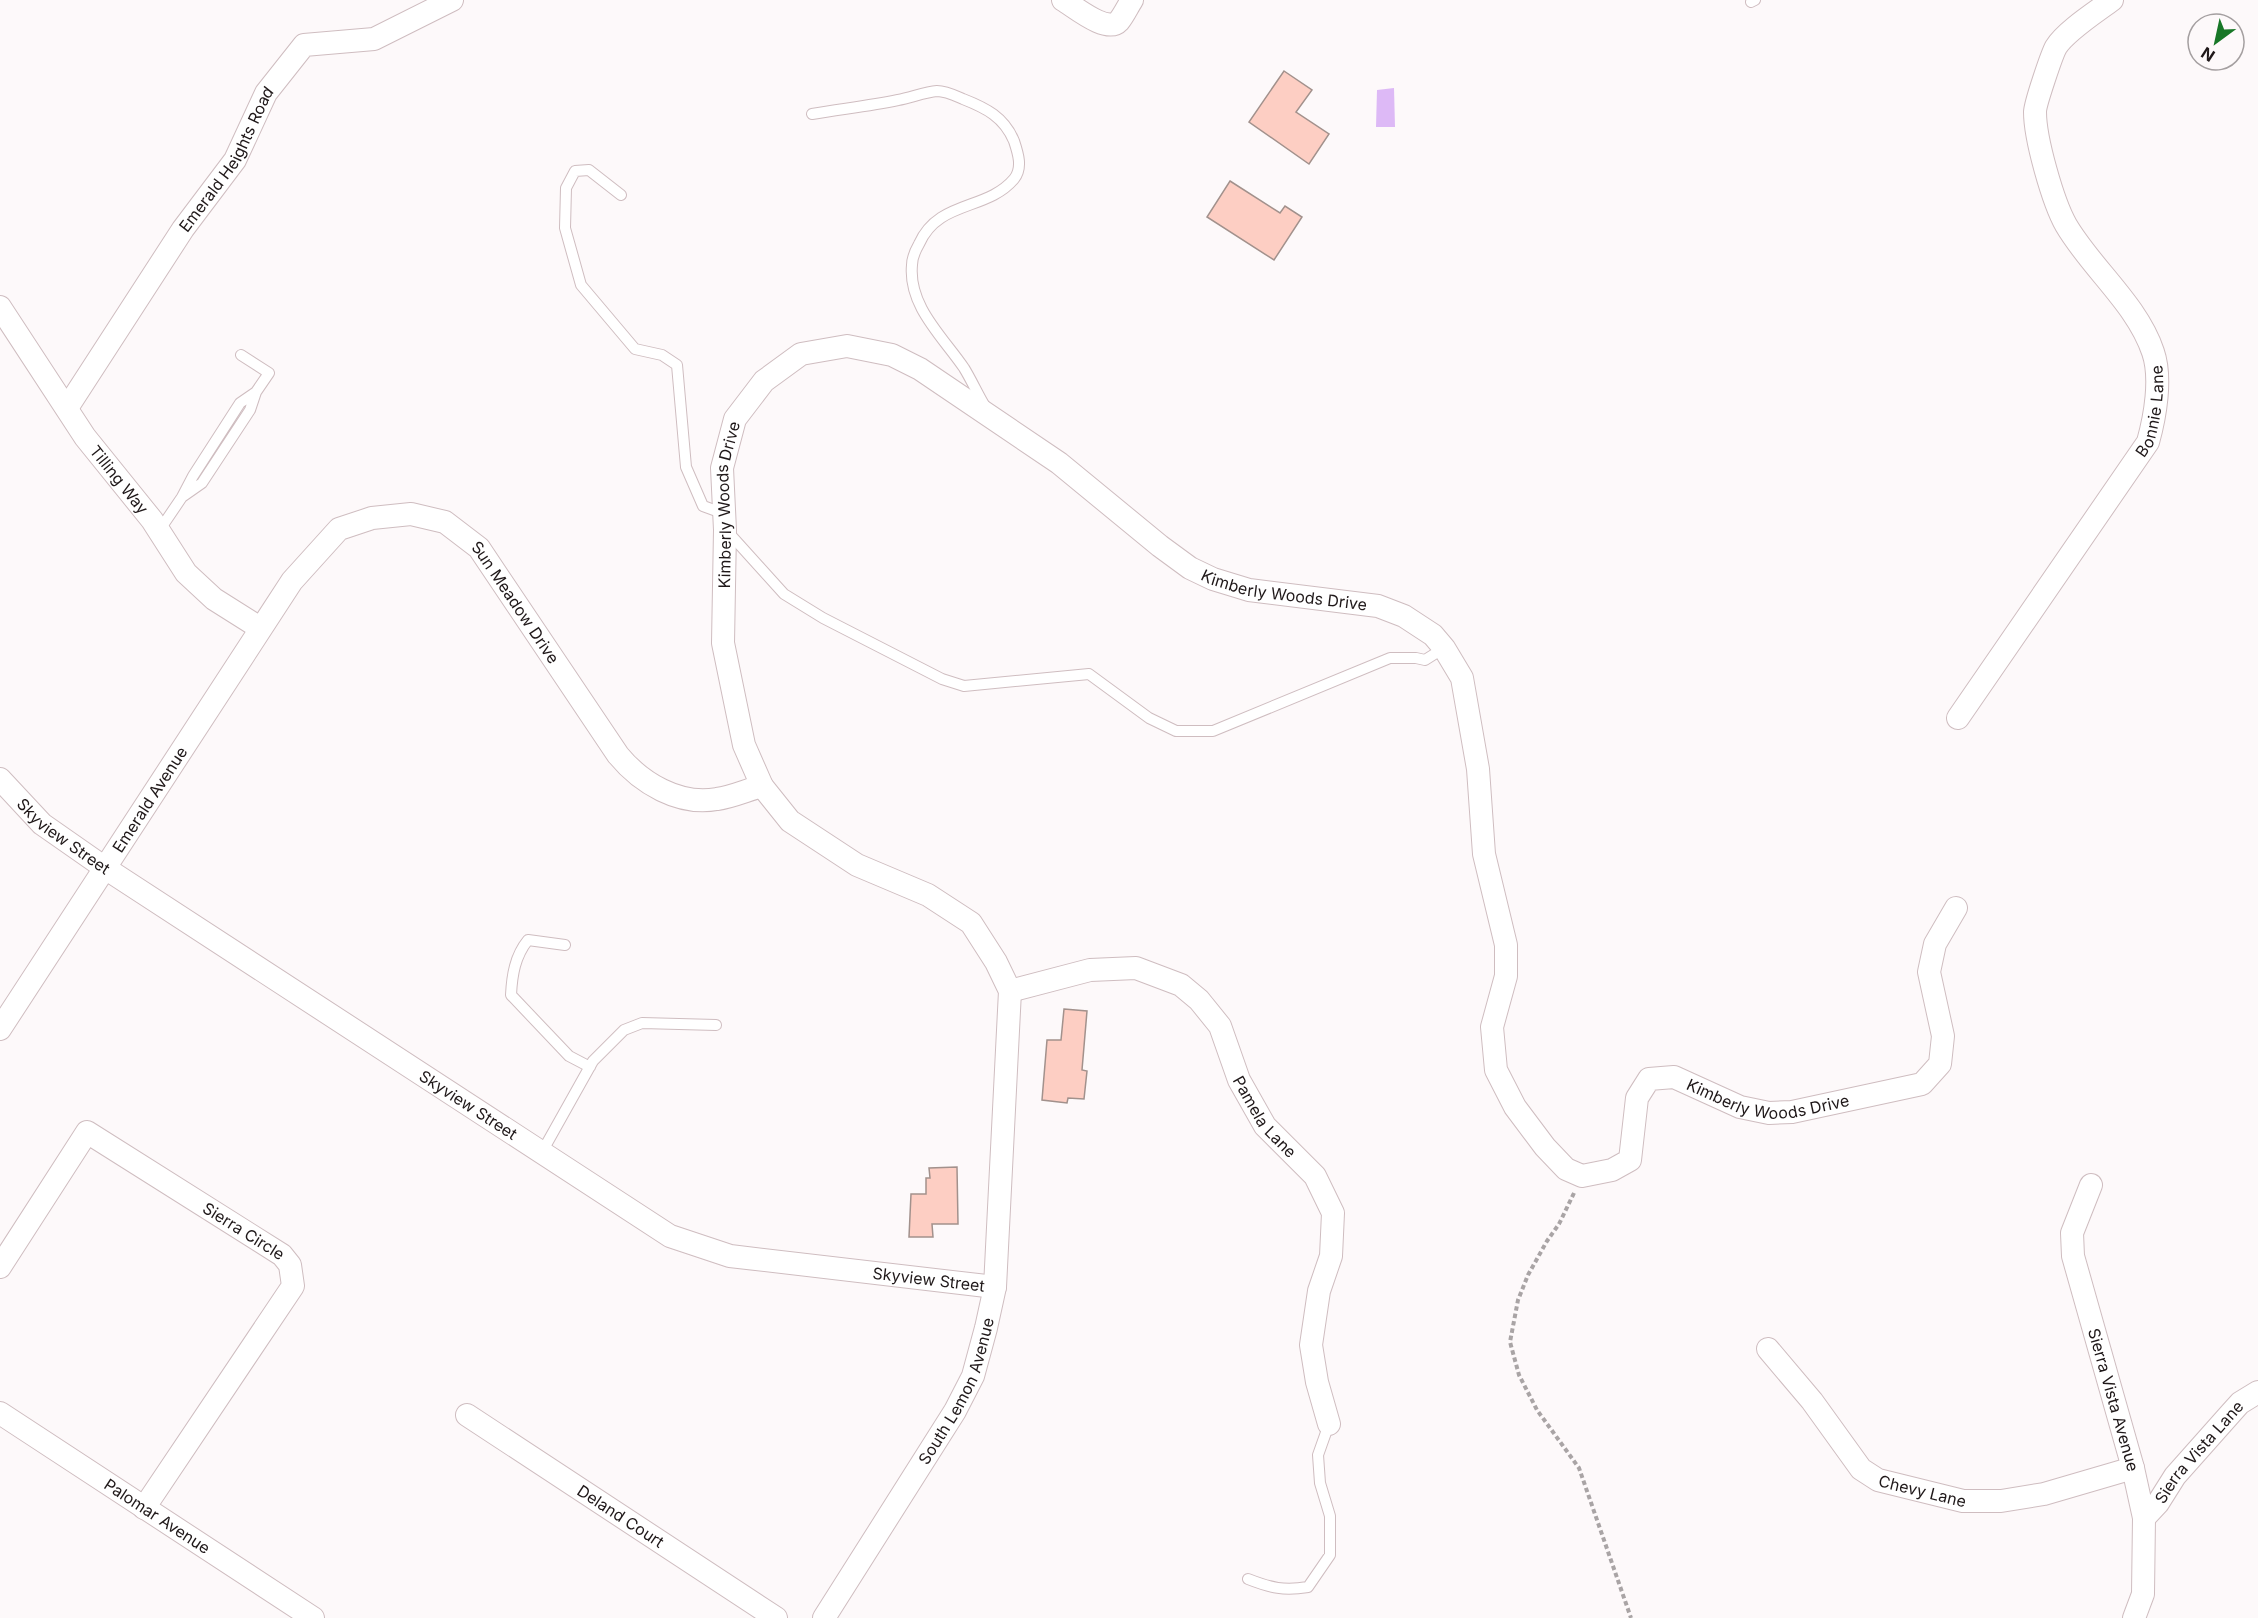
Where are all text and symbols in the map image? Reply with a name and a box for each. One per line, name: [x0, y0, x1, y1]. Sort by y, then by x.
north arrow: [2186, 12, 2246, 72]
text: N: [2197, 43, 2218, 66]
street label: Emerald Heights Road: [174, 82, 278, 236]
street label: Bonnie Lane: [2131, 364, 2167, 461]
street label: Kimberly Woods Drive: [712, 419, 744, 589]
street label: Tilling Way: [86, 441, 153, 518]
street label: Sun Meadow Drive: [468, 536, 564, 667]
street label: Kimberly Woods Drive: [1198, 565, 1368, 615]
street label: Emerald Avenue: [108, 743, 191, 856]
street label: Skyview Street: [13, 794, 114, 879]
street label: Skyview Street: [416, 1066, 521, 1144]
street label: Pamela Lane: [1229, 1072, 1301, 1162]
street label: Kimberly Woods Drive: [1684, 1074, 1851, 1123]
street label: Sierra Circle: [199, 1198, 288, 1264]
street label: Skyview Street: [872, 1263, 986, 1296]
street label: South Lemon Avenue: [914, 1316, 998, 1468]
street label: Sierra Vista Avenue: [2084, 1326, 2143, 1473]
street label: Sierra Vista Lane: [2150, 1396, 2247, 1507]
street label: Chevy Lane: [1877, 1471, 1968, 1511]
street label: Palomar Avenue: [101, 1474, 214, 1558]
street label: Deland Court: [574, 1480, 668, 1552]

